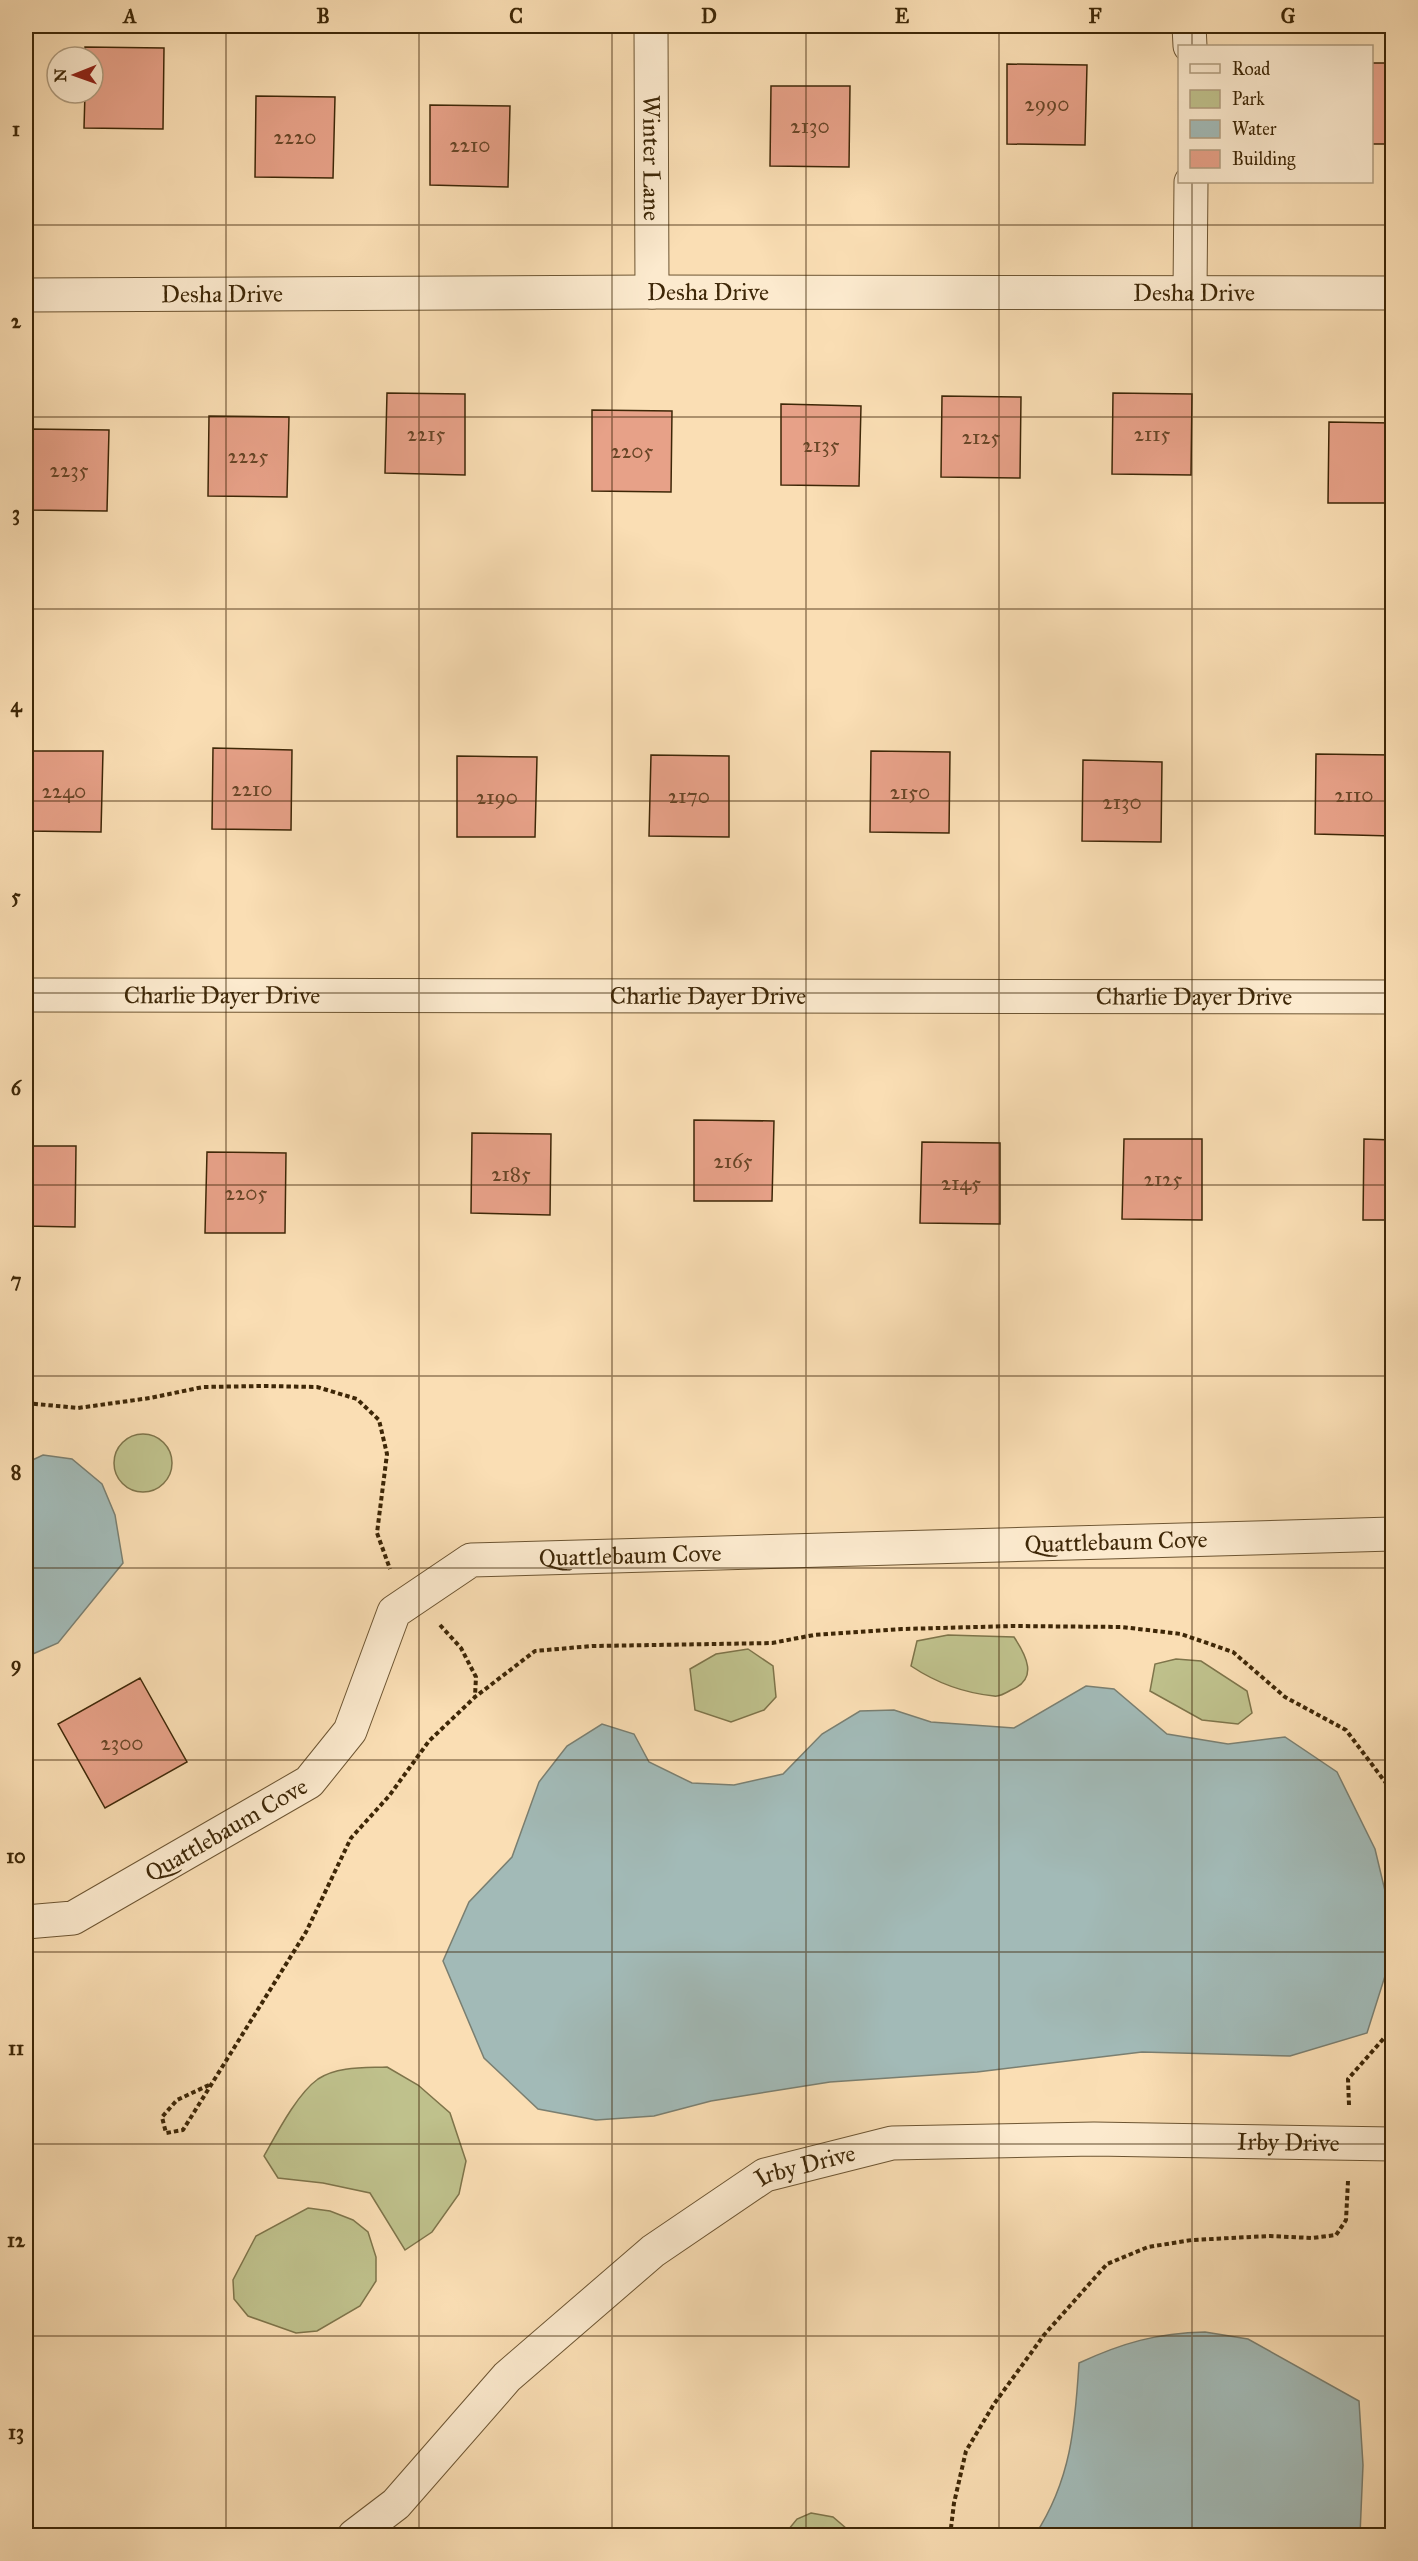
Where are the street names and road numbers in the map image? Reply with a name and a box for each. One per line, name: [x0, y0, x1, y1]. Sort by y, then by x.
street label: Winter Lane: [636, 95, 667, 221]
street label: Desha Drive: [647, 277, 769, 307]
street label: Desha Drive: [1133, 278, 1255, 308]
street label: Desha Drive: [161, 279, 283, 309]
street label: Charlie Dayer Drive: [124, 980, 320, 1010]
street label: Charlie Dayer Drive: [610, 981, 806, 1011]
street label: Charlie Dayer Drive: [1096, 982, 1292, 1012]
street label: Quattlebaum Cove: [1024, 1524, 1208, 1559]
street label: Quattlebaum Cove: [538, 1538, 722, 1573]
street label: Quattlebaum Cove: [139, 1771, 313, 1888]
street label: Irby Drive: [1237, 2126, 1340, 2158]
street label: Irby Drive: [748, 2138, 858, 2193]

